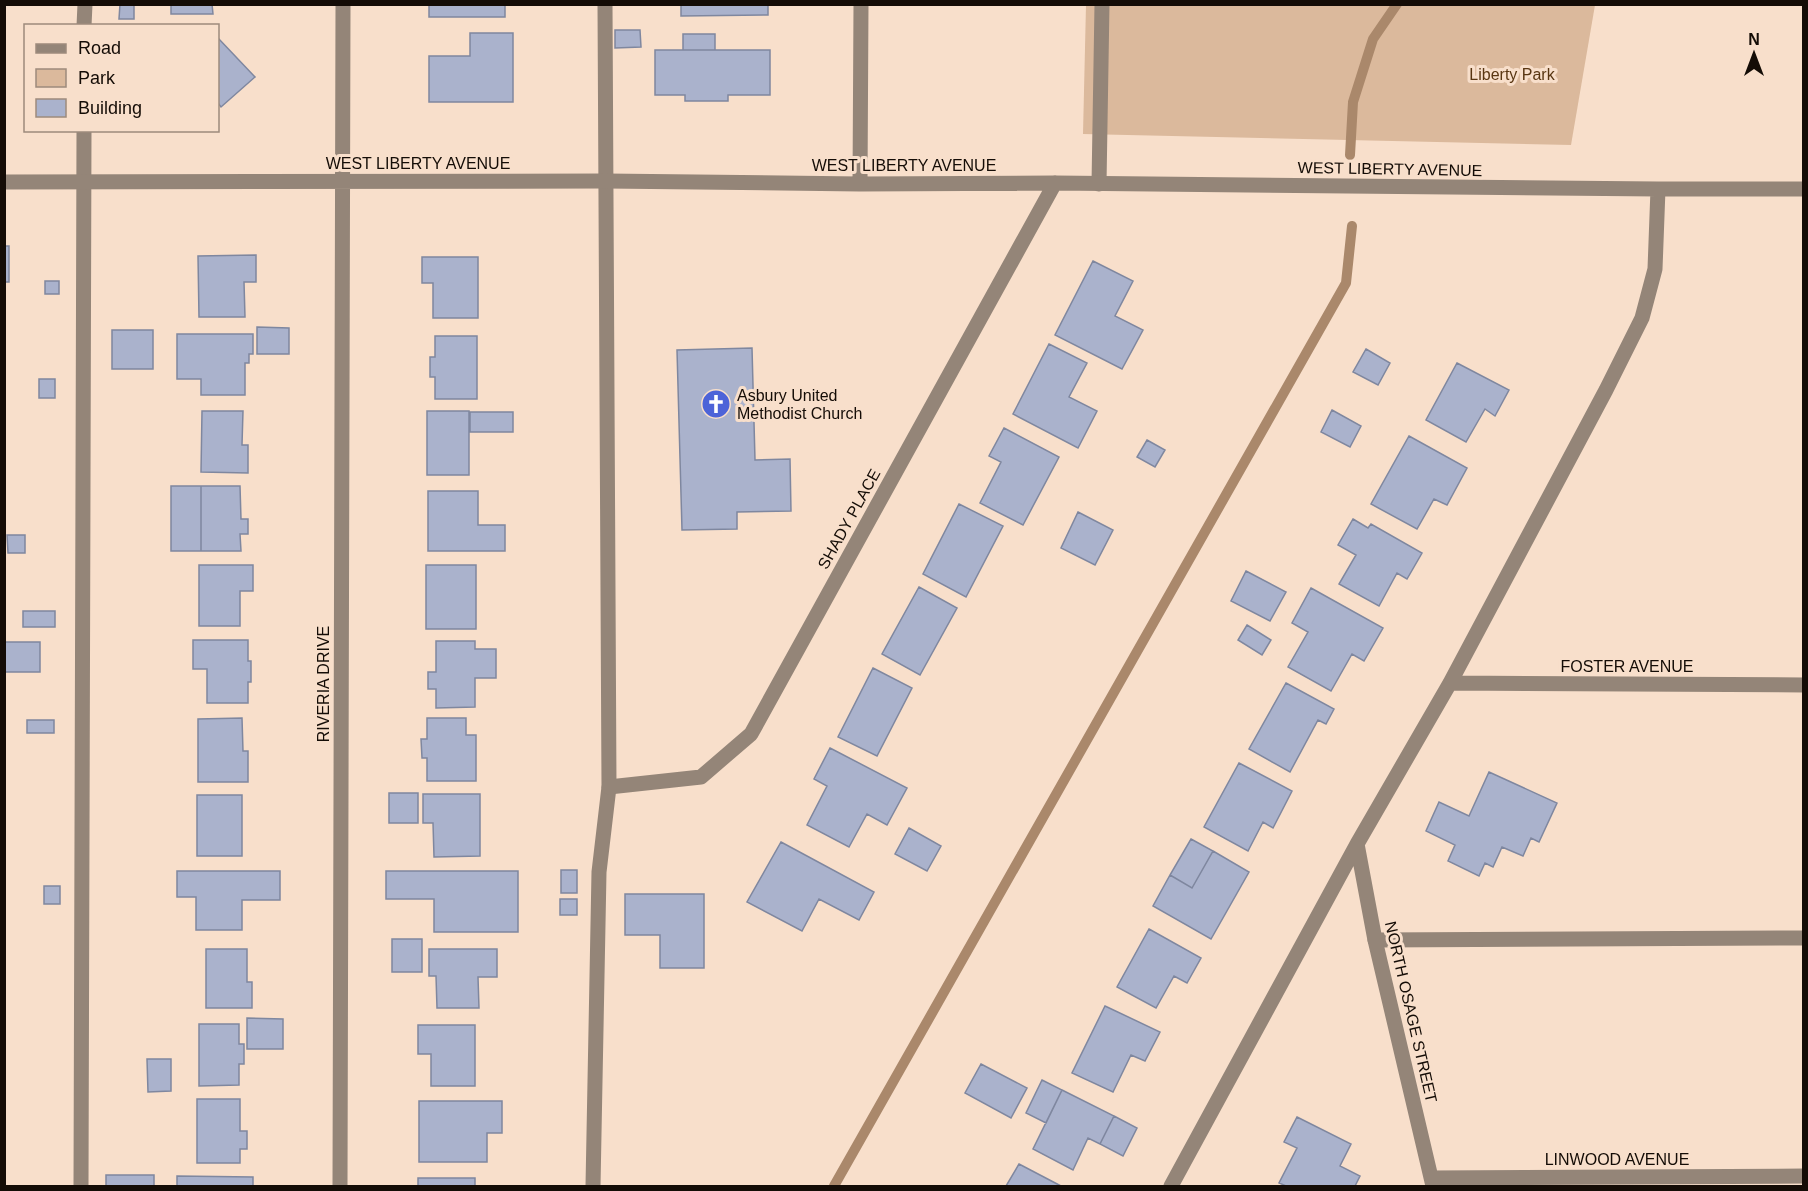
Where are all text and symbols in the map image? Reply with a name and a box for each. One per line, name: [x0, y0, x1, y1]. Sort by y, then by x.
legend: [24, 24, 219, 132]
north arrow: [1724, 24, 1784, 84]
text: N: [1748, 31, 1760, 48]
text: Road: [78, 38, 121, 58]
park label: Liberty Park: [1469, 66, 1556, 83]
text: Park: [78, 68, 116, 88]
text: Building: [78, 98, 142, 118]
street label: WEST LIBERTY AVENUE: [326, 155, 510, 172]
street label: WEST LIBERTY AVENUE: [812, 157, 996, 174]
street label: WEST LIBERTY AVENUE: [1298, 159, 1482, 179]
place label: Asbury United Methodist Church: [737, 387, 862, 422]
church icon: Asbury United Methodist Church: [700, 388, 732, 420]
street label: SHADY PLACE: [814, 466, 884, 572]
street label: RIVERIA DRIVE: [315, 626, 332, 742]
street label: FOSTER AVENUE: [1560, 658, 1694, 675]
street label: NORTH OSAGE STREET: [1382, 920, 1440, 1105]
street label: LINWOOD AVENUE: [1545, 1151, 1689, 1168]

